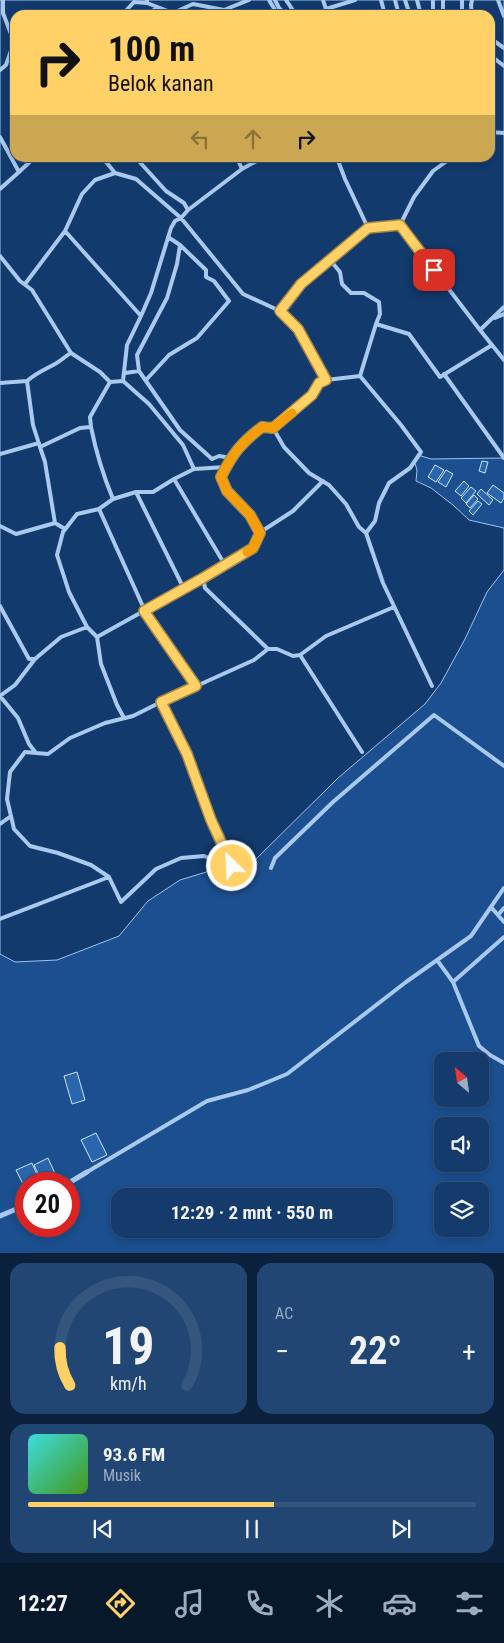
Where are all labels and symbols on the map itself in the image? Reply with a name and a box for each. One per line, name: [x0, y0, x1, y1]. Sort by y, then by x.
pin: [413, 249, 455, 291]
position arrow: [205, 839, 257, 891]
north arrow: [434, 1052, 489, 1108]
speed limit sign: 20: [15, 1172, 80, 1237]

